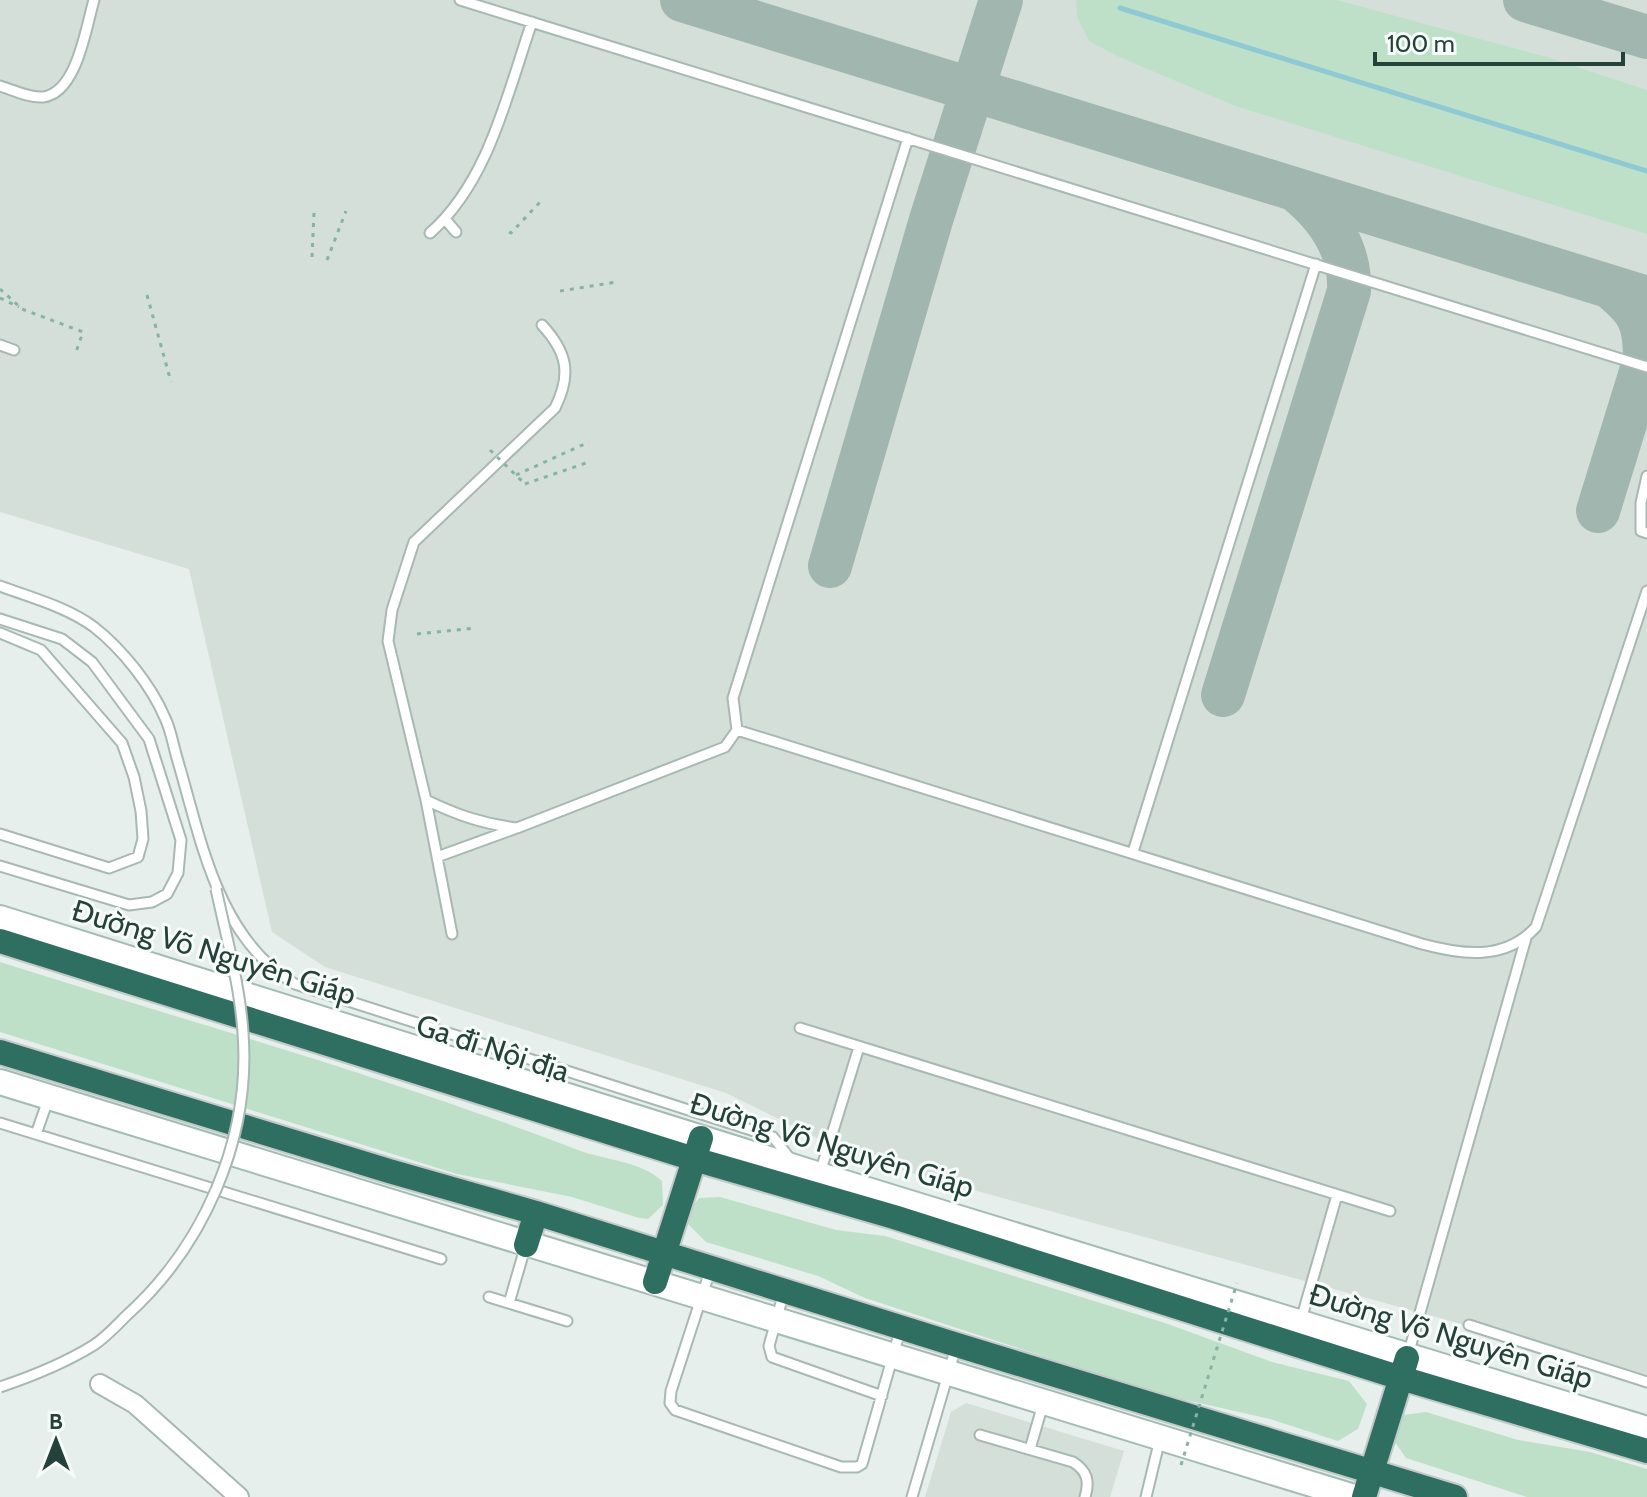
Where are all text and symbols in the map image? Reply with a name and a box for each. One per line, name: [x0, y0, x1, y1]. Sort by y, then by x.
scale bar: [1375, 16, 1623, 66]
text: 100 m: [1387, 29, 1455, 58]
street label: Đường Võ Nguyên Giáp: [68, 891, 360, 1013]
street label: Ga đi Nội địa: [412, 1006, 575, 1090]
street label: Đường Võ Nguyên Giáp: [686, 1084, 978, 1206]
street label: Đường Võ Nguyên Giáp: [1305, 1275, 1597, 1397]
north arrow: [16, 1401, 96, 1481]
text: B: [49, 1408, 63, 1435]

